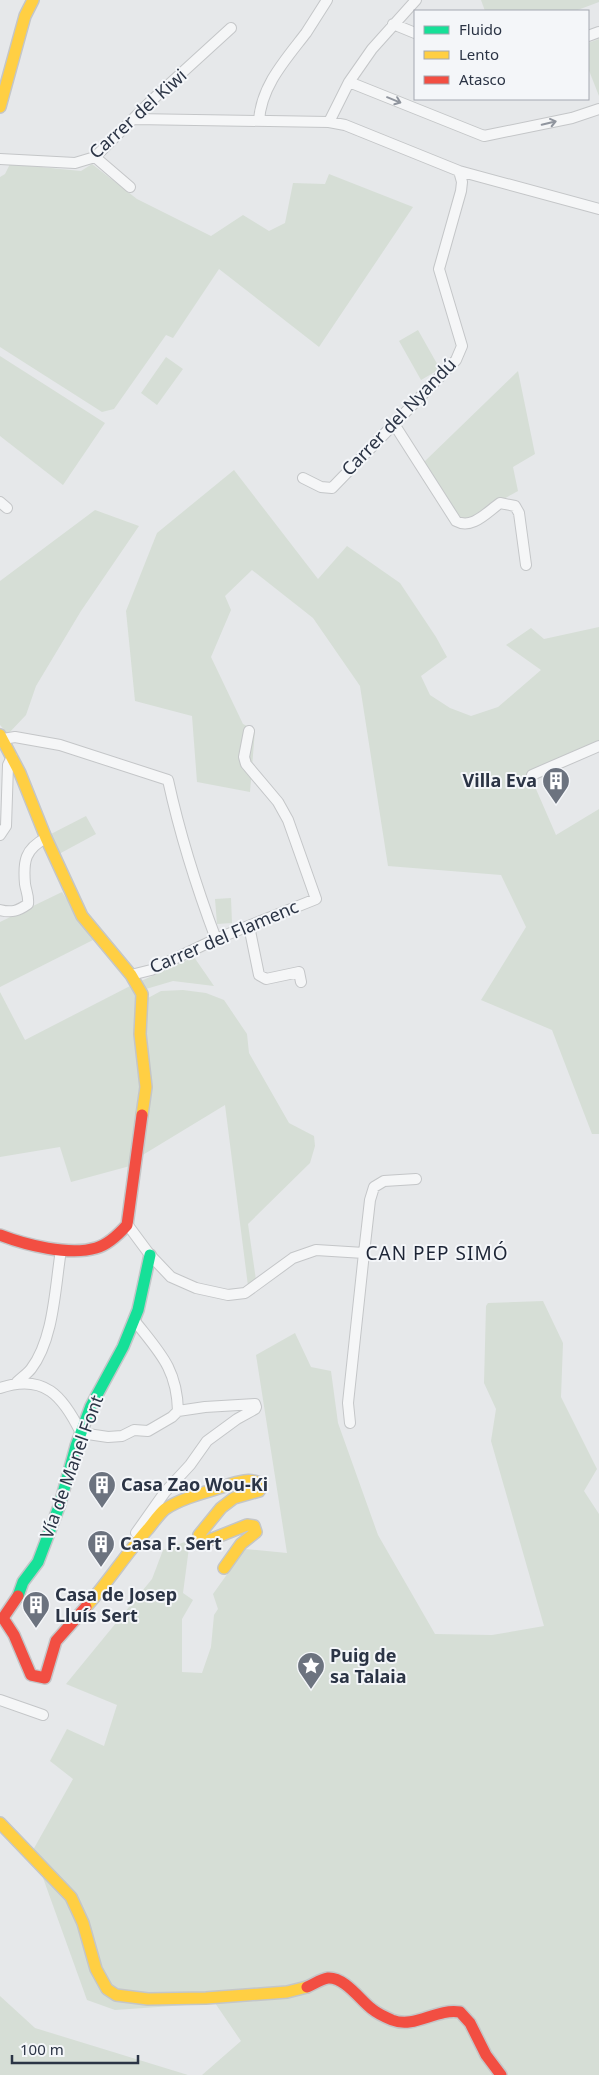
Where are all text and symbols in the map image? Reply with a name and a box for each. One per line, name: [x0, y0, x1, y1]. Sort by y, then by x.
legend: [414, 10, 589, 100]
text: Fluido: [459, 19, 502, 39]
text: Lento: [459, 44, 499, 64]
street label: Carrer del Kiwi: [83, 63, 191, 163]
text: Atasco: [459, 69, 506, 89]
one-way arrow: [386, 96, 402, 105]
one-way arrow: [540, 118, 556, 127]
street label: Carrer del Nyandú: [336, 352, 461, 480]
building icon: Villa Eva: [541, 766, 571, 805]
place label: Villa Eva: [463, 768, 537, 792]
street label: Carrer del Flamenc: [145, 894, 302, 978]
district label: CAN PEP SIMÓ: [366, 1240, 508, 1266]
street label: Vía de Manel Font: [34, 1391, 108, 1542]
building icon: Casa Zao Wou-Ki: [87, 1470, 117, 1509]
place label: Casa Zao Wou-Ki: [121, 1472, 268, 1496]
building icon: Casa F. Sert: [86, 1529, 116, 1568]
place label: Casa F. Sert: [120, 1531, 222, 1555]
place label: Casa de Josep Lluís Sert: [55, 1582, 177, 1627]
building icon: Casa de Josep Lluís Sert: [21, 1590, 51, 1629]
place label: Puig de sa Talaia: [330, 1643, 407, 1688]
place icon: Puig de sa Talaia: [296, 1651, 326, 1690]
scale bar: [12, 2032, 139, 2064]
text: 100 m: [20, 2039, 64, 2059]

